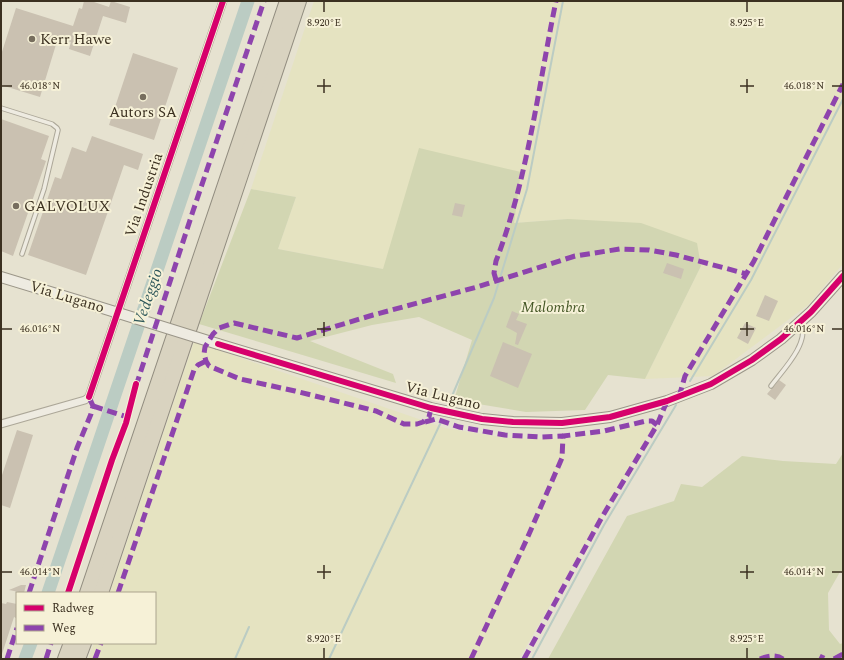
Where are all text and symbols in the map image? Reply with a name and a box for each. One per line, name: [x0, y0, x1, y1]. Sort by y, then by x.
text: 8.920°E: [307, 15, 341, 31]
text: 8.925°E: [730, 15, 764, 31]
place label: Kerr Hawe: [40, 28, 111, 51]
marker: Kerr Hawe: [27, 34, 37, 44]
text: 46.018°N: [20, 78, 60, 94]
text: 46.018°N: [784, 78, 824, 94]
marker: Autors SA: [138, 92, 148, 102]
place label: Autors SA: [109, 101, 177, 124]
street label: Via Industria: [119, 149, 169, 240]
place label: GALVOLUX: [24, 195, 110, 218]
marker: GALVOLUX: [11, 201, 21, 211]
water label: Vedeggio: [127, 265, 169, 329]
street label: Via Lugano: [27, 275, 107, 319]
park label: Malombra: [521, 296, 585, 319]
text: 46.016°N: [20, 321, 60, 337]
text: 46.016°N: [784, 321, 824, 337]
street label: Via Lugano: [403, 376, 483, 416]
text: 46.014°N: [20, 564, 60, 580]
text: 46.014°N: [784, 564, 824, 580]
legend: [16, 592, 156, 644]
text: Radweg: [52, 599, 94, 618]
text: Weg: [52, 619, 76, 638]
text: 8.920°E: [307, 631, 341, 647]
text: 8.925°E: [730, 631, 764, 647]

